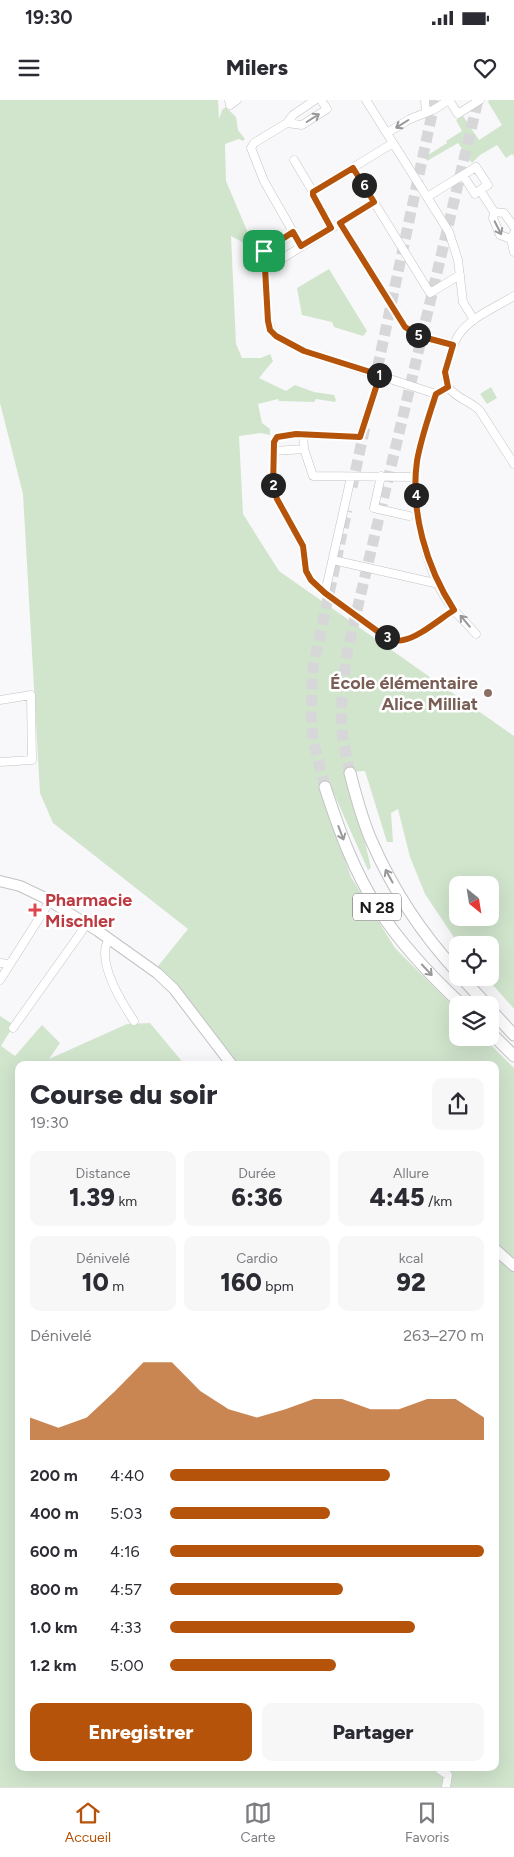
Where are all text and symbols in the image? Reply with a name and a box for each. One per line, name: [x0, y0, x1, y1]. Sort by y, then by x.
text: 19:30: [25, 6, 73, 29]
icon: menu: [15, 54, 43, 82]
text: Milers: [226, 54, 288, 81]
icon: heart: [471, 54, 499, 82]
one-way arrow: [305, 112, 319, 122]
one-way arrow: [395, 118, 409, 129]
pin: 6: [352, 172, 376, 198]
text: 6: [360, 177, 369, 194]
one-way arrow: [493, 221, 503, 236]
pin: [243, 230, 285, 272]
icon: arrive: [250, 237, 278, 265]
pin: 5: [406, 322, 430, 348]
text: 5: [414, 327, 423, 344]
pin: 1: [366, 362, 392, 388]
text: 1: [377, 367, 382, 384]
pin: 2: [260, 472, 286, 498]
text: 2: [269, 477, 278, 494]
pin: 4: [404, 482, 428, 508]
text: 4: [412, 487, 421, 504]
one-way arrow: [460, 615, 471, 628]
pin: 3: [374, 624, 400, 650]
text: 3: [384, 629, 391, 646]
place label: École élémentaire Alice Milliat: [330, 672, 478, 715]
marker: École élémentaire Alice Milliat: [482, 687, 494, 699]
one-way arrow: [337, 825, 346, 841]
one-way arrow: [384, 869, 394, 884]
north arrow: [449, 876, 499, 926]
map controls: [449, 876, 499, 1046]
place label: Pharmacie Mischler: [45, 889, 132, 932]
road number: N 28: [353, 894, 401, 920]
marker: Pharmacie Mischler: [29, 904, 41, 916]
button: locate: [449, 936, 499, 986]
one-way arrow: [420, 963, 432, 976]
button: layers: [449, 996, 499, 1046]
text: Course du soir: [30, 1077, 217, 1111]
button: share: [432, 1078, 484, 1130]
text: 19:30: [30, 1113, 69, 1132]
text: Distance: [76, 1165, 130, 1182]
text: Durée: [238, 1165, 276, 1182]
text: Allure: [393, 1165, 429, 1182]
text: 1.39: [69, 1182, 115, 1212]
text: 6:36: [231, 1182, 283, 1212]
text: 4:45: [370, 1182, 425, 1212]
text: km: [115, 1193, 137, 1210]
text: /km: [425, 1193, 452, 1210]
text: Dénivelé: [76, 1250, 130, 1267]
text: Cardio: [236, 1250, 278, 1267]
text: kcal: [399, 1250, 423, 1267]
text: 10: [82, 1267, 109, 1297]
text: 160: [220, 1267, 262, 1297]
text: 92: [396, 1267, 426, 1297]
text: m: [109, 1278, 124, 1295]
text: bpm: [262, 1278, 294, 1295]
text: Dénivelé: [30, 1326, 92, 1345]
text: 263–270 m: [403, 1326, 484, 1345]
text: 200 m: [30, 1466, 78, 1485]
text: 4:40: [110, 1466, 144, 1485]
text: 400 m: [30, 1504, 79, 1523]
text: 5:03: [110, 1504, 142, 1523]
text: 600 m: [30, 1542, 78, 1561]
text: 4:16: [110, 1542, 140, 1561]
text: 800 m: [30, 1580, 78, 1599]
text: 4:57: [110, 1580, 142, 1599]
text: 1.0 km: [30, 1618, 77, 1637]
text: 4:33: [110, 1618, 141, 1637]
text: 1.2 km: [30, 1656, 76, 1675]
text: 5:00: [110, 1656, 144, 1675]
button: Enregistrer: [30, 1703, 252, 1761]
button: Partager: [262, 1703, 484, 1761]
tab: Accueil: [65, 1799, 111, 1846]
tab: Carte: [241, 1799, 275, 1846]
tab: Favoris: [405, 1799, 449, 1846]

